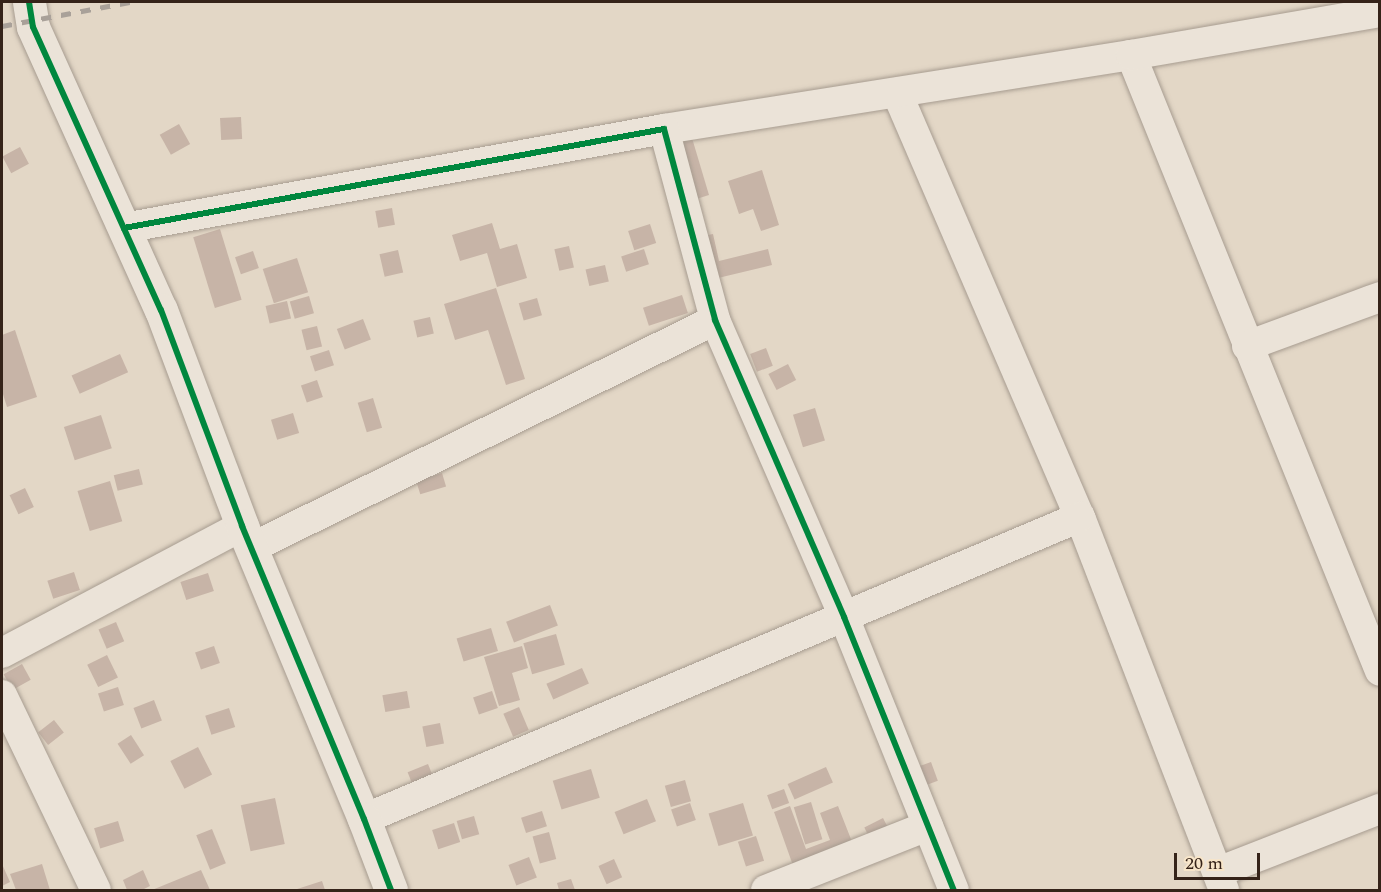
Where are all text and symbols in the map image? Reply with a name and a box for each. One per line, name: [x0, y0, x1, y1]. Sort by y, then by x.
scale bar: [1177, 841, 1262, 879]
text: 20 m: [1185, 850, 1223, 877]

